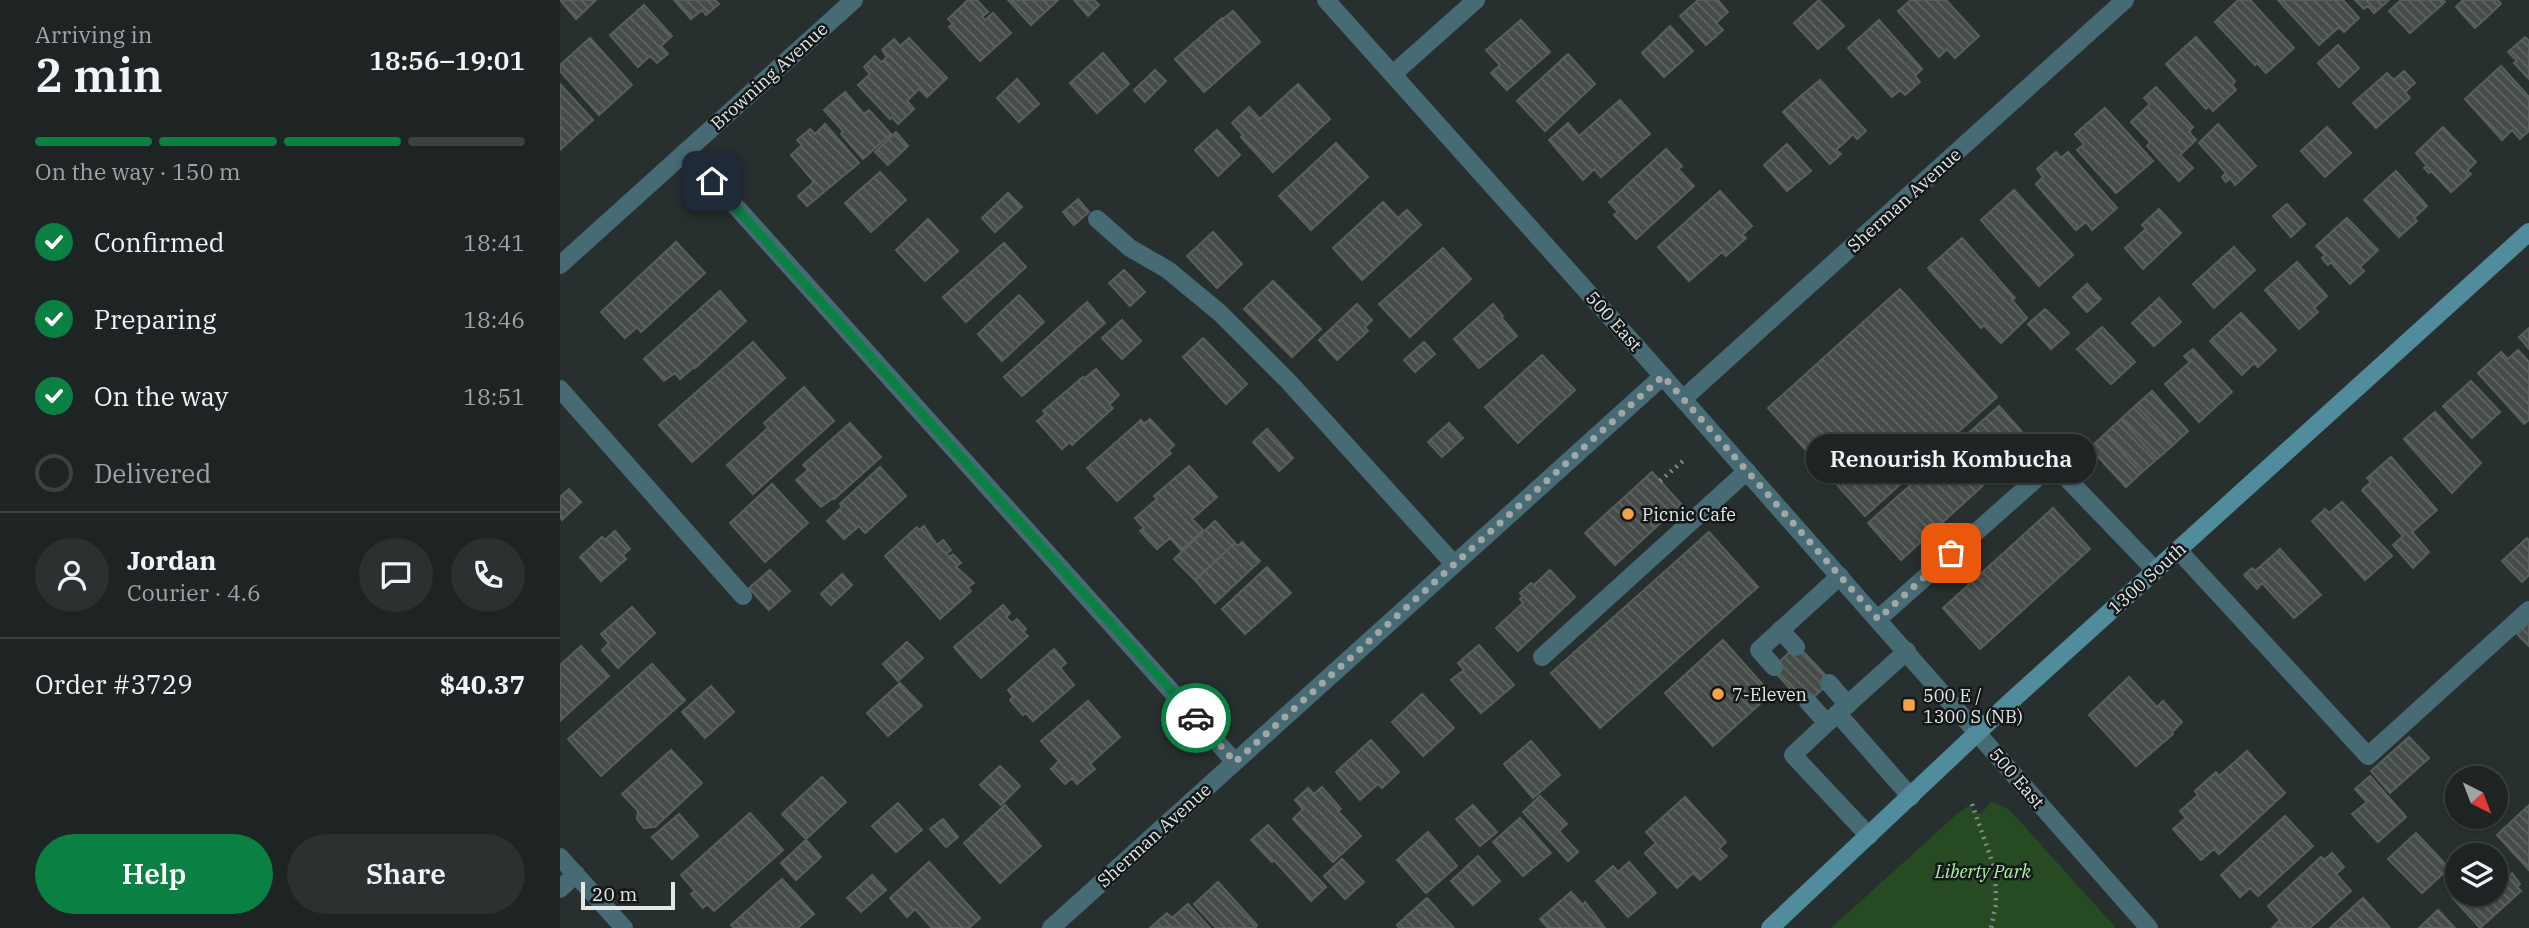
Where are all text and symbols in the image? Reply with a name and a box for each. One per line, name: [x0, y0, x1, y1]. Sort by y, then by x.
street label: Browning Avenue: [706, 17, 832, 135]
text: Arriving in: [35, 19, 152, 49]
text: 18:56–19:01: [369, 43, 525, 77]
text: 2 min: [35, 45, 163, 105]
street label: Sherman Avenue: [1842, 143, 1966, 257]
pin: [682, 151, 742, 211]
text: On the way · 150 m: [35, 156, 241, 186]
icon: home: [693, 162, 731, 200]
icon: check: [35, 223, 73, 261]
text: Confirmed: [94, 225, 225, 259]
text: 18:41: [463, 227, 525, 257]
street label: 500 East: [1581, 286, 1647, 356]
icon: check: [35, 300, 73, 338]
text: Preparing: [94, 302, 216, 336]
text: 18:46: [463, 304, 525, 334]
icon: check: [35, 377, 73, 415]
text: On the way: [94, 379, 228, 413]
text: 18:51: [463, 381, 525, 411]
callout: Renourish Kombucha: [1806, 434, 2096, 483]
text: Renourish Kombucha: [1830, 443, 2072, 473]
text: Delivered: [94, 456, 211, 490]
place label: Picnic Cafe: [1642, 503, 1736, 526]
marker: Picnic Cafe: [1620, 506, 1636, 522]
pin: [1921, 523, 1981, 583]
icon: bag: [1932, 534, 1970, 572]
street label: 1300 South: [2103, 537, 2191, 619]
button: person: [35, 538, 109, 612]
button: chat: [359, 538, 433, 612]
button: phone: [451, 538, 525, 612]
text: Jordan: [127, 543, 217, 577]
text: Courier · 4.6: [127, 577, 261, 607]
text: Order #3729: [35, 667, 193, 701]
text: $40.37: [440, 667, 525, 701]
courier: [1161, 683, 1231, 753]
place label: 7-Eleven: [1732, 683, 1807, 706]
place label: 500 E / 1300 S (NB): [1923, 684, 2023, 728]
marker: 7-Eleven: [1710, 686, 1726, 702]
marker: 500 E / 1300 S (NB): [1901, 697, 1917, 713]
icon: car: [1177, 699, 1215, 737]
street label: 500 East: [1984, 743, 2050, 813]
north arrow: [2445, 766, 2508, 830]
map controls: [2445, 766, 2508, 906]
street label: Sherman Avenue: [1092, 778, 1216, 892]
button: Help: [35, 834, 273, 914]
button: Share: [287, 834, 525, 914]
button: layers: [2445, 843, 2508, 906]
park label: Liberty Park: [1934, 860, 2032, 883]
scale bar: [581, 879, 676, 911]
text: 20 m: [592, 882, 637, 906]

